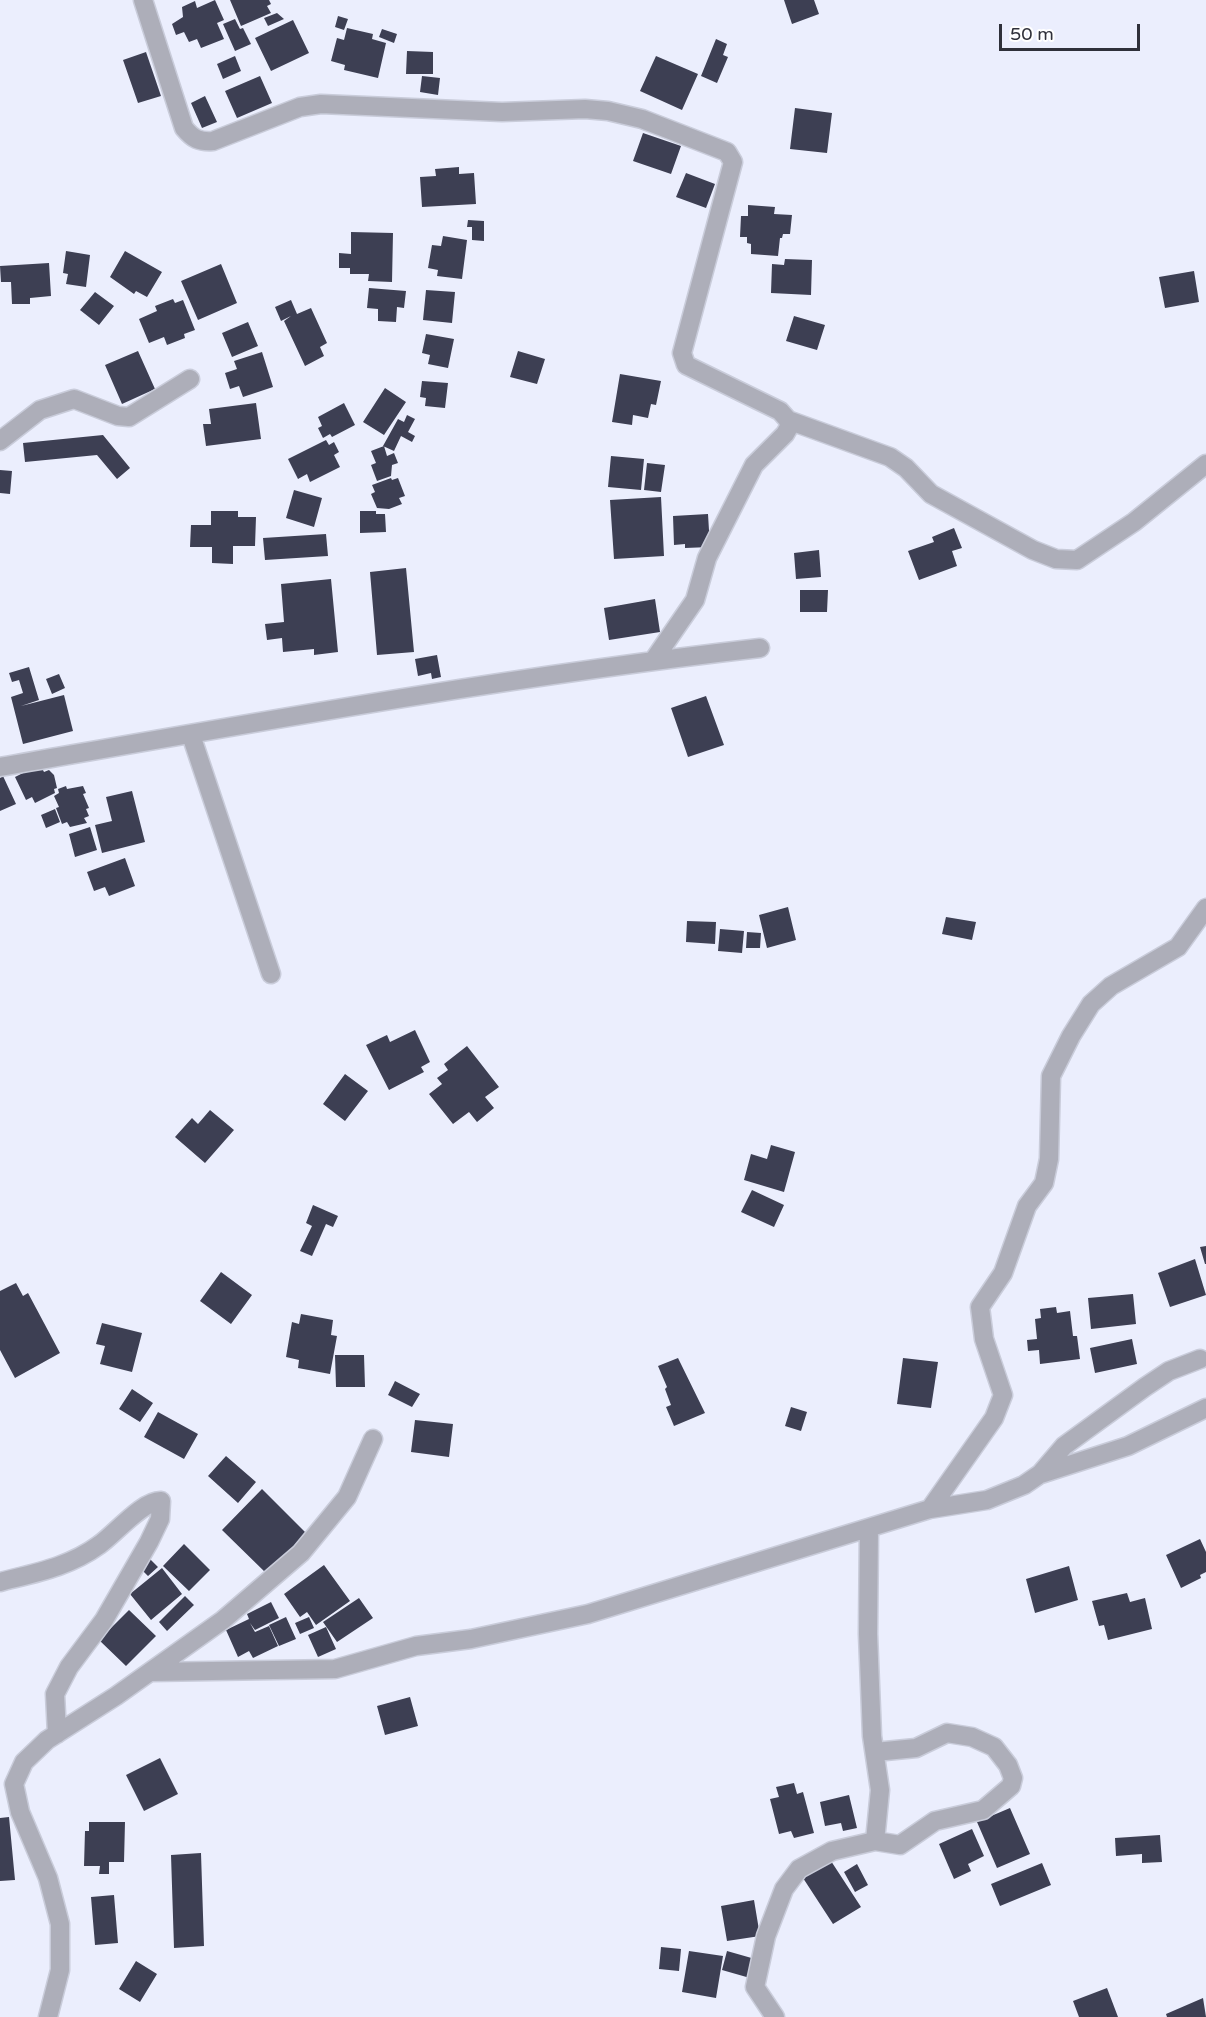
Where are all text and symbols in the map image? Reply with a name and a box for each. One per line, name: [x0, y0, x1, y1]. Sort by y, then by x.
scale bar: [1002, 12, 1143, 50]
text: 50 m: [1010, 23, 1054, 45]

